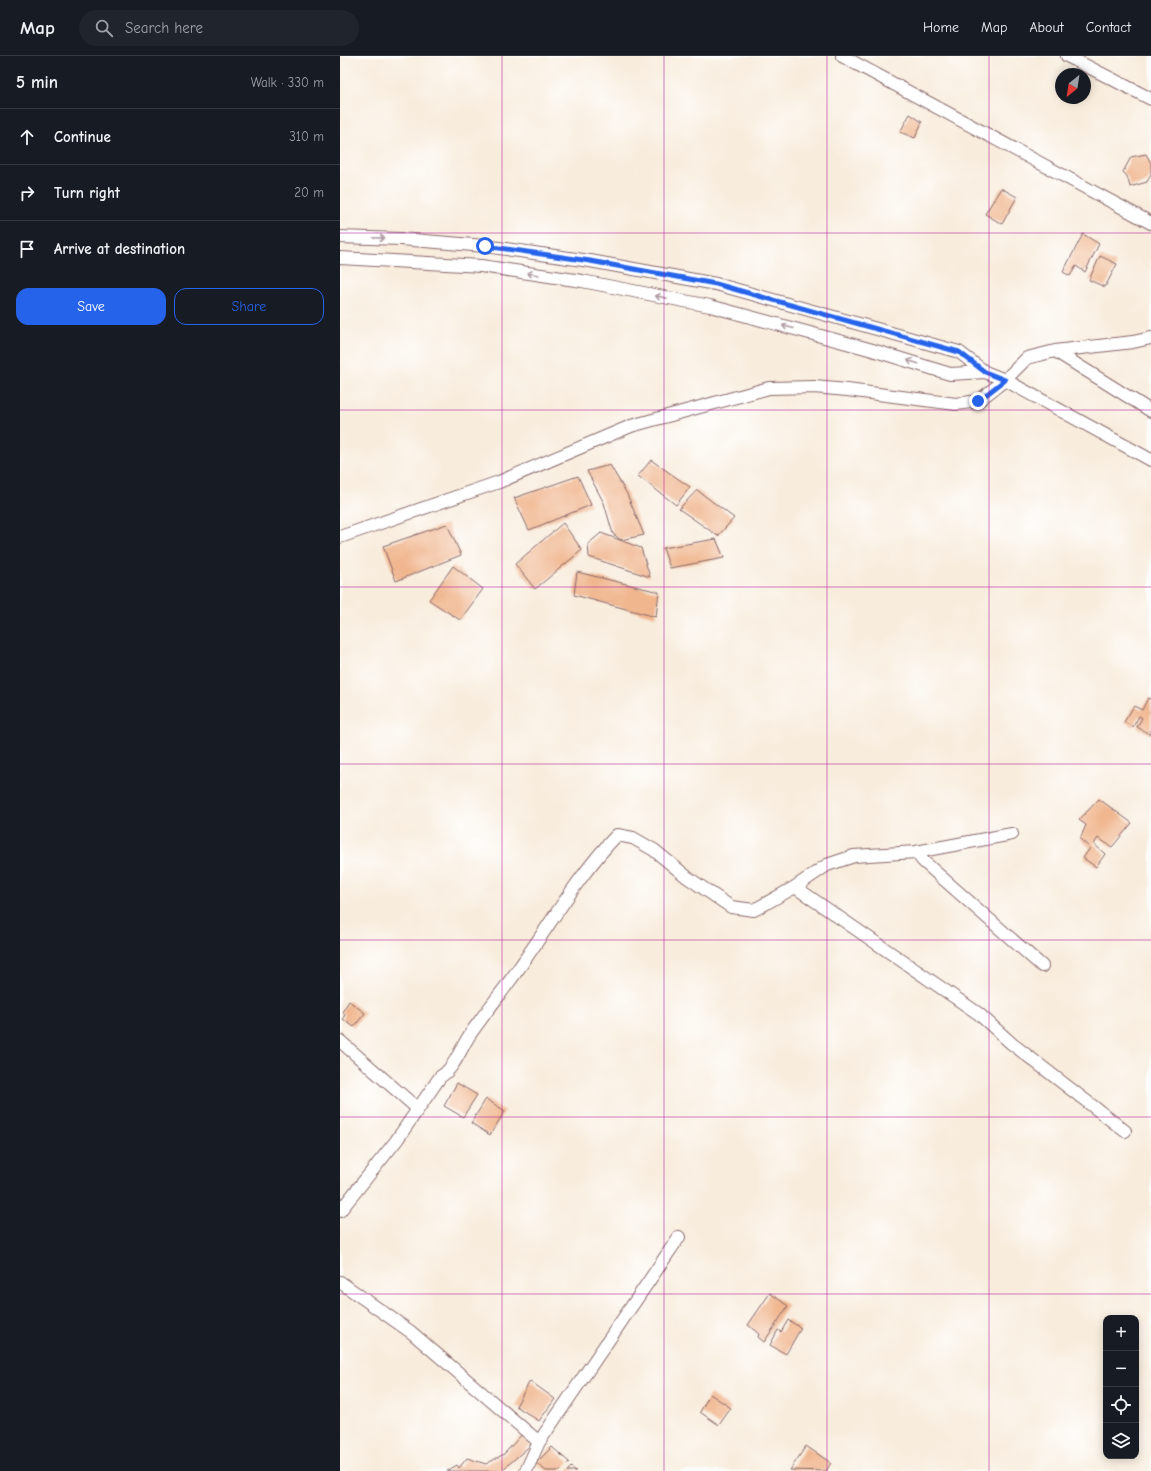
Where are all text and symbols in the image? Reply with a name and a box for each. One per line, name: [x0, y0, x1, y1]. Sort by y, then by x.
search box: [79, 10, 359, 46]
text: Map: [20, 17, 55, 39]
icon: search: [93, 17, 115, 39]
text: Search here: [125, 19, 203, 37]
text: Home: [923, 19, 959, 36]
text: Map: [981, 19, 1007, 36]
text: About: [1029, 19, 1064, 36]
text: Contact: [1086, 19, 1131, 36]
north arrow: [1055, 68, 1091, 104]
text: 5 min: [16, 73, 58, 92]
text: Walk · 330 m: [251, 75, 324, 90]
icon: ahead: [16, 126, 38, 148]
text: Continue: [54, 128, 111, 146]
text: 310 m: [289, 129, 324, 144]
icon: right: [16, 182, 38, 204]
text: Turn right: [54, 184, 120, 202]
text: 20 m: [294, 185, 324, 200]
one-way arrow: [372, 235, 385, 242]
route start: [476, 237, 494, 255]
icon: arrive: [16, 238, 38, 260]
text: Arrive at destination: [54, 240, 185, 258]
one-way arrow: [527, 270, 540, 278]
button: Save: [16, 288, 166, 325]
button: Share: [174, 288, 324, 325]
one-way arrow: [655, 292, 668, 300]
one-way arrow: [781, 322, 794, 330]
one-way arrow: [906, 358, 919, 365]
route end: [969, 392, 987, 410]
map controls: [1103, 1315, 1139, 1459]
button: +: [1103, 1315, 1139, 1351]
button: −: [1103, 1351, 1139, 1387]
button: locate: [1103, 1387, 1139, 1423]
button: layers: [1103, 1423, 1139, 1459]

